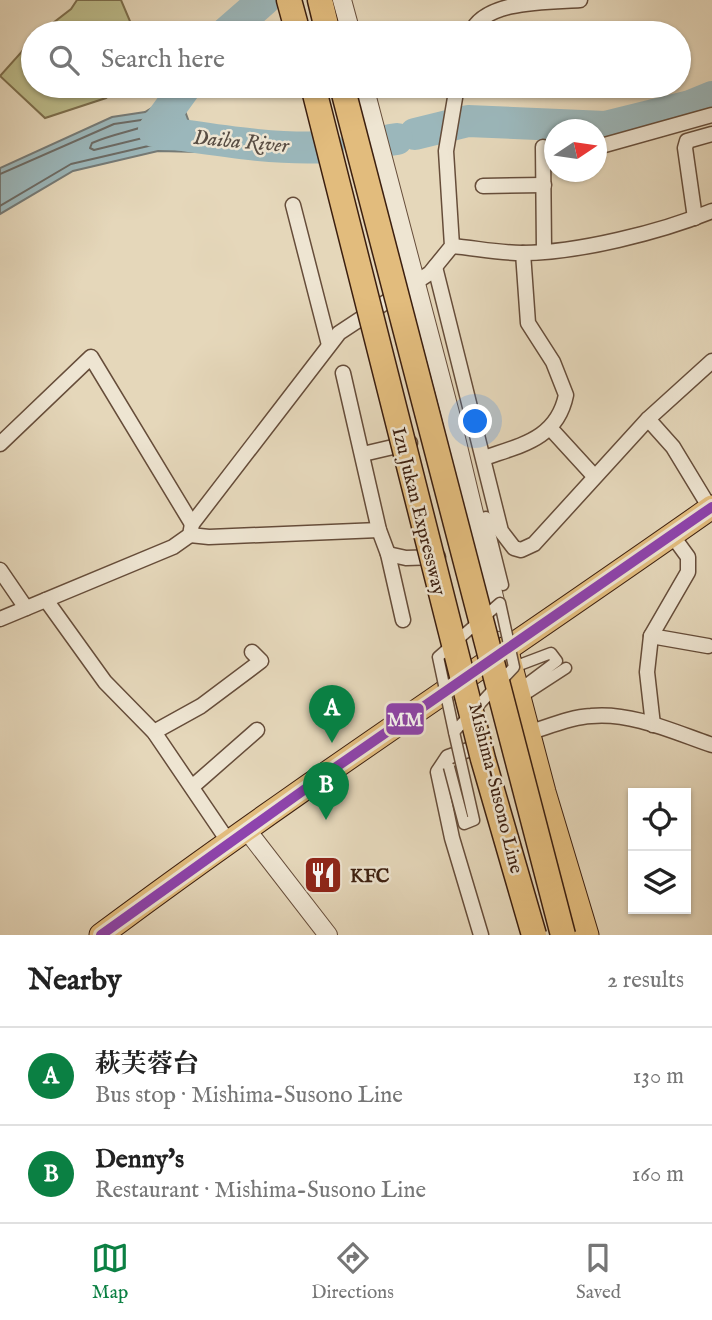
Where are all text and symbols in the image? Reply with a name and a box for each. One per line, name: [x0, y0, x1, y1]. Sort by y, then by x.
search box: [21, 21, 691, 98]
icon: search: [45, 41, 83, 79]
text: Search here: [101, 43, 225, 76]
north arrow: [544, 119, 607, 182]
water label: Daiba River: [192, 125, 291, 160]
your location: [458, 404, 492, 438]
street label: Izu Jukan Expressway: [386, 425, 451, 599]
pin: A: [309, 685, 355, 743]
street label: Mishima-Susono Line: [462, 701, 528, 877]
line badge: MM: [385, 702, 425, 736]
text: MM: [387, 709, 423, 733]
pin: B: [303, 762, 349, 820]
map controls: [628, 788, 691, 914]
button: locate: [628, 788, 691, 851]
button: layers: [628, 851, 691, 914]
restaurant icon: KFC: [302, 854, 344, 896]
place label: KFC: [350, 865, 390, 889]
text: Nearby: [28, 962, 121, 1000]
text: 2 results: [607, 966, 684, 995]
text: 萩芙蓉台: [95, 1048, 199, 1081]
text: A: [43, 1062, 59, 1091]
text: 130 m: [633, 1062, 684, 1091]
text: Bus stop · Mishima-Susono Line: [95, 1081, 403, 1110]
text: Denny's: [95, 1143, 184, 1176]
text: B: [43, 1160, 59, 1189]
text: 160 m: [632, 1160, 684, 1189]
text: Restaurant · Mishima-Susono Line: [95, 1176, 426, 1205]
tab: Map: [91, 1239, 129, 1305]
tab: Directions: [311, 1239, 394, 1305]
tab: Saved: [576, 1239, 621, 1305]

